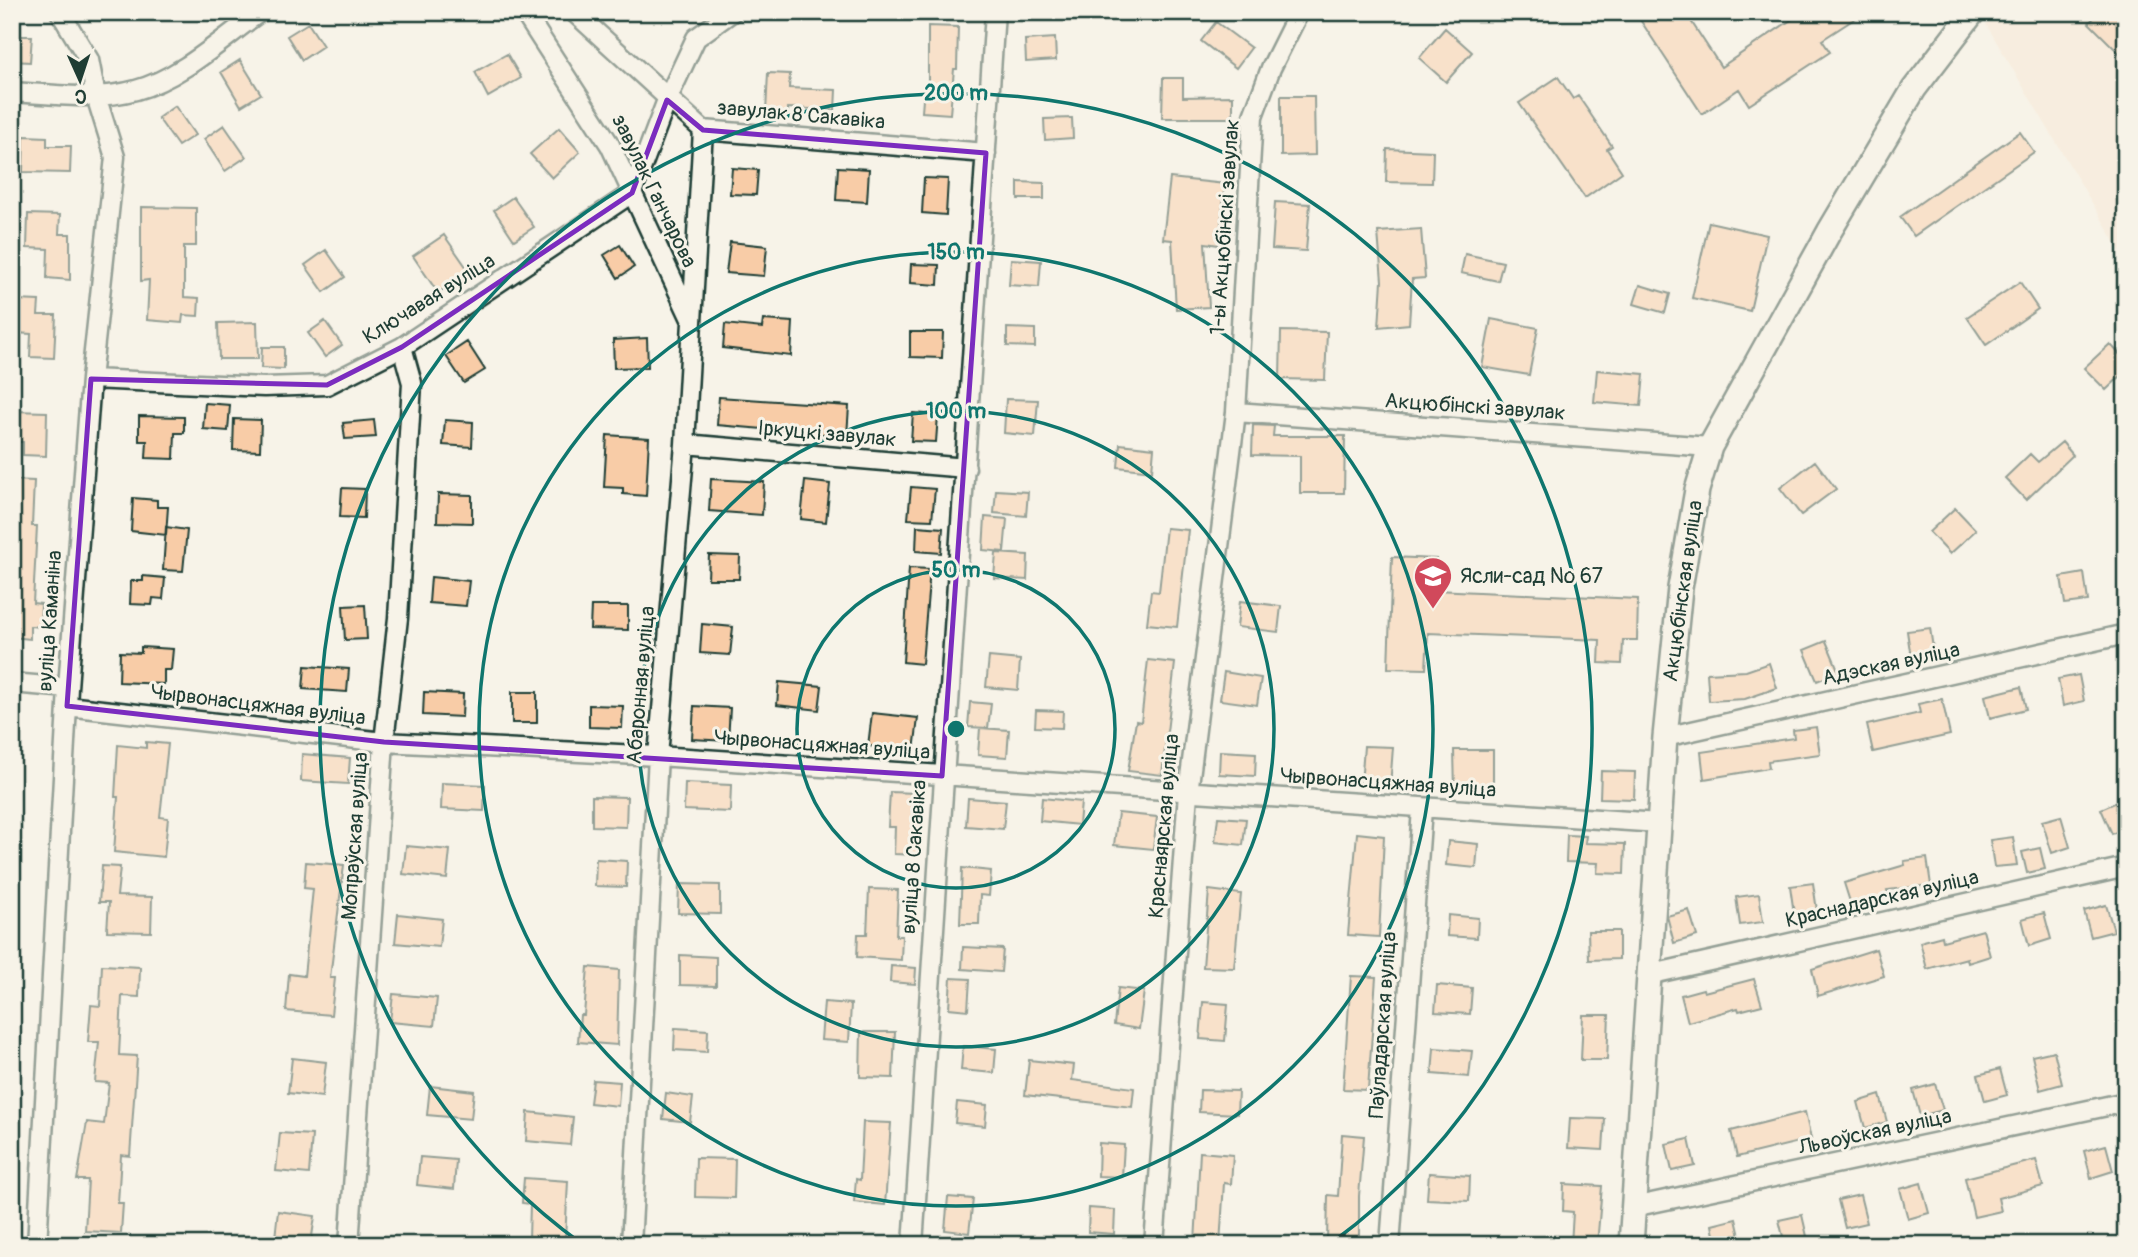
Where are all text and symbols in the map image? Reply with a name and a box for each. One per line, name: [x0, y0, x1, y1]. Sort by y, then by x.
north arrow: [46, 46, 116, 116]
text: 200 m: [924, 80, 988, 107]
text: С: [74, 84, 87, 108]
street label: завулак 8 Сакавіка: [716, 94, 886, 136]
street label: завулак Ганчарова: [605, 110, 703, 272]
street label: 1-ы Акцюбінскі завулак: [1204, 118, 1246, 336]
text: 150 m: [927, 239, 985, 266]
street label: Ключавая вуліца: [358, 247, 500, 351]
street label: Акцюбінскі завулак: [1384, 387, 1566, 427]
text: 100 m: [926, 398, 986, 425]
street label: Іркуцкі завулак: [757, 415, 897, 454]
street label: Акцюбінская вуліца: [1657, 499, 1709, 683]
street label: вуліца Каманіна: [32, 549, 68, 693]
school or university icon: Ясли-сад № 67: [1412, 555, 1454, 610]
text: 50 m: [932, 557, 981, 584]
place label: Ясли-сад № 67: [1460, 563, 1603, 590]
street label: Абаронная вуліца: [621, 605, 661, 765]
street label: Адэская вуліца: [1820, 636, 1962, 692]
street label: Чырвонасцяжная вуліца: [149, 678, 367, 732]
centre of rings: [944, 717, 968, 741]
street label: Чырвонасцяжная вуліца: [713, 724, 931, 766]
street label: Краснаярская вуліца: [1142, 733, 1186, 919]
street label: Мопраўская вуліца: [336, 751, 374, 921]
street label: Чырвонасцяжная вуліца: [1279, 762, 1497, 804]
street label: вуліца 8 Сакавіка: [895, 779, 933, 935]
street label: Краснадарская вуліца: [1783, 864, 1981, 934]
street label: Паўладарская вуліца: [1363, 931, 1403, 1119]
street label: Львоўская вуліца: [1795, 1103, 1954, 1162]

